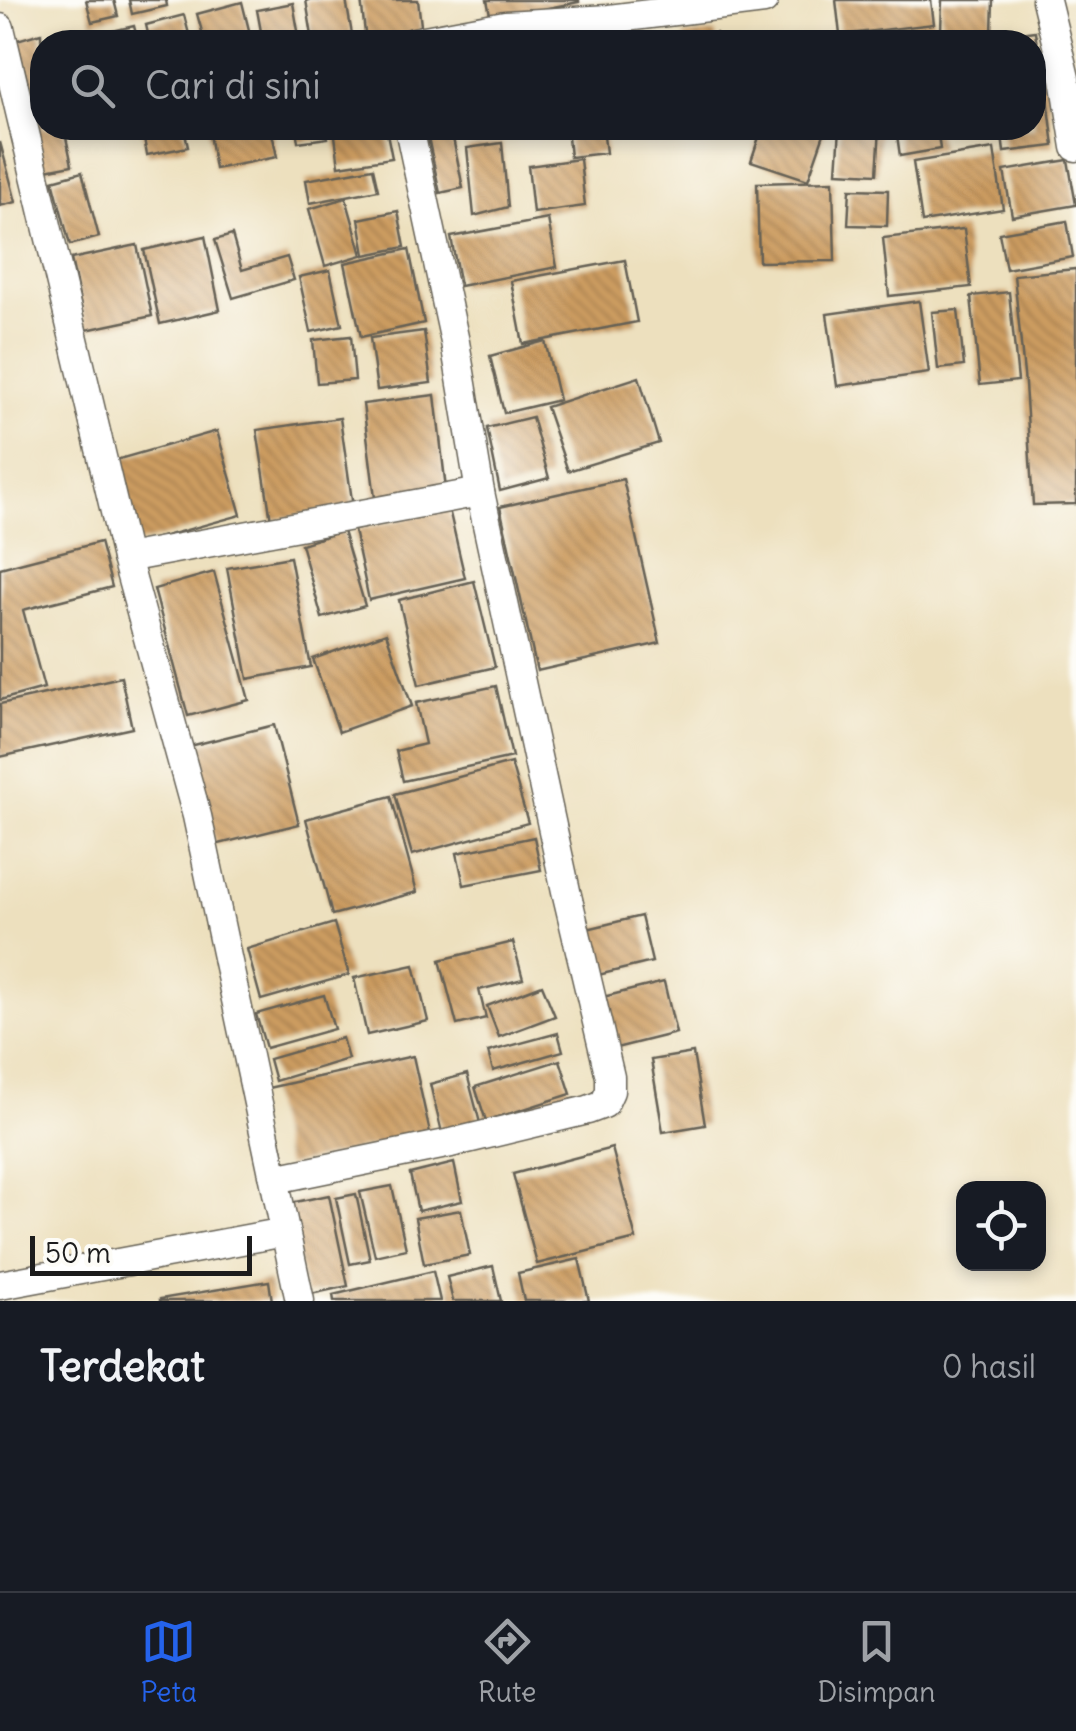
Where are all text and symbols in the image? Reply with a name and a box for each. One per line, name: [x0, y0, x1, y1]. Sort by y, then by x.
search box: [30, 30, 1046, 140]
icon: search: [65, 58, 120, 113]
text: Cari di sini: [145, 62, 321, 109]
map controls: [956, 1181, 1046, 1271]
button: locate: [956, 1181, 1046, 1271]
scale bar: [30, 1231, 252, 1276]
text: 50 m: [45, 1235, 111, 1271]
text: Terdekat: [40, 1340, 205, 1392]
text: 0 hasil: [942, 1346, 1036, 1387]
tab: Peta: [141, 1614, 197, 1710]
tab: Rute: [478, 1614, 536, 1710]
tab: Disimpan: [818, 1614, 935, 1710]

